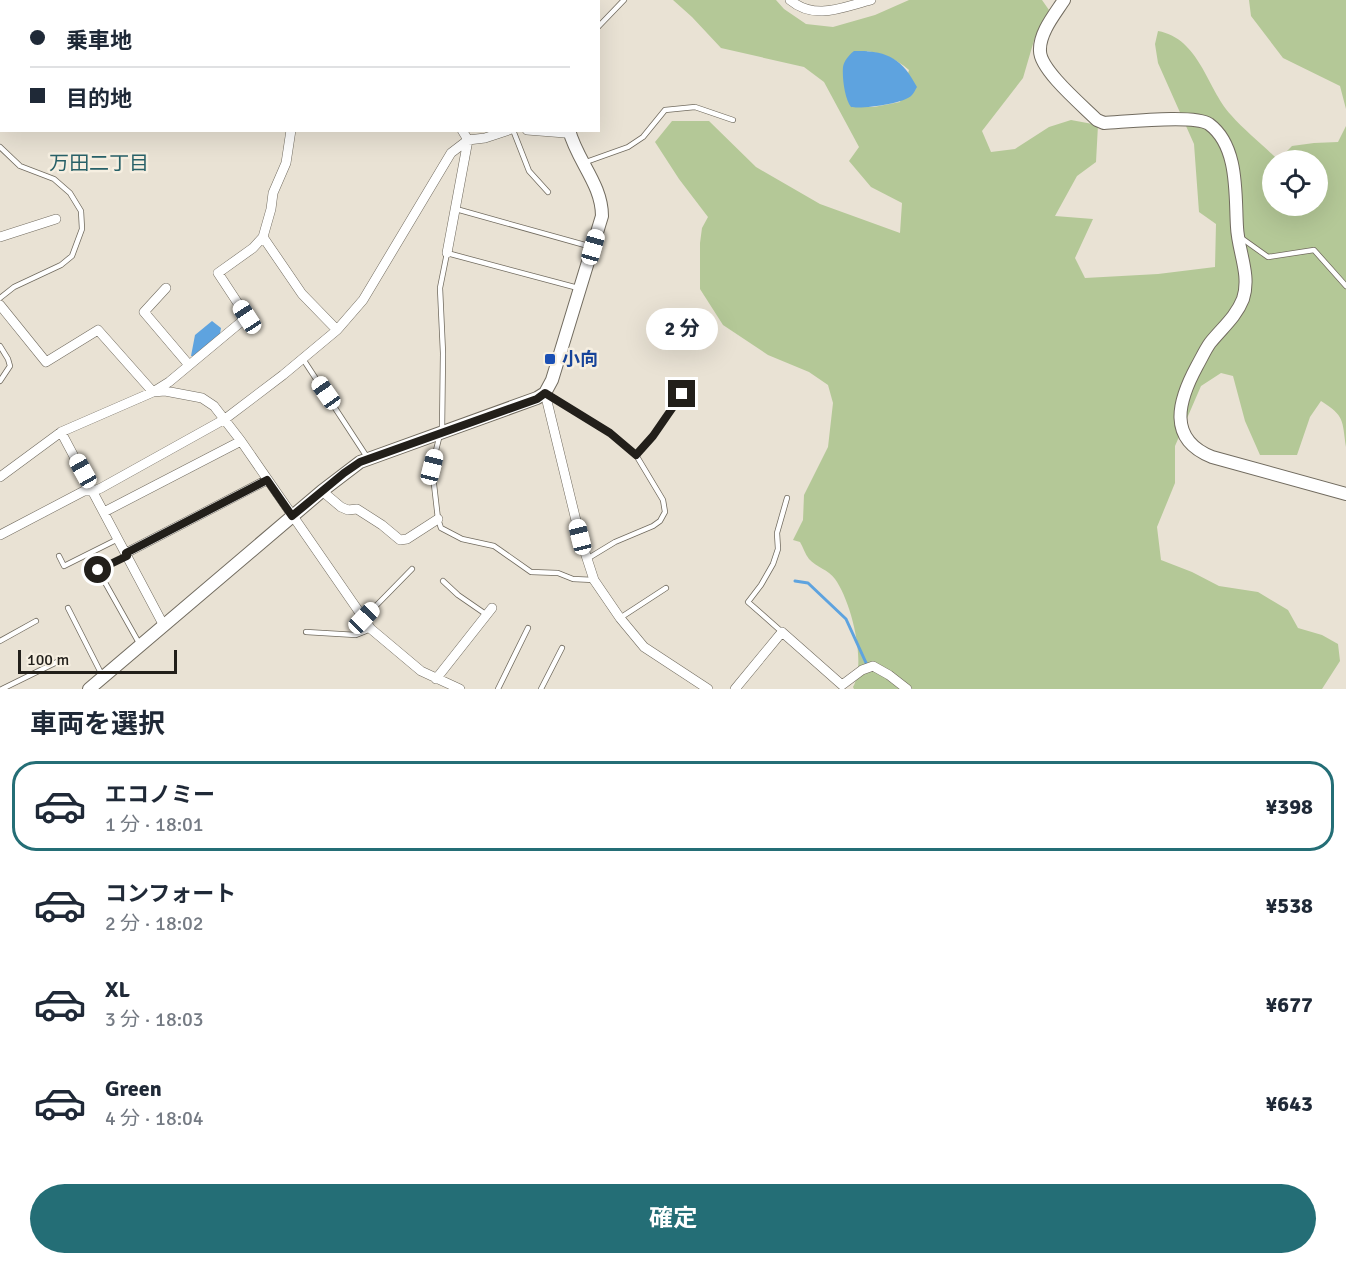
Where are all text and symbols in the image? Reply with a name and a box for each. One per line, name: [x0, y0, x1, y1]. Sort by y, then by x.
text: 乗車地: [66, 27, 132, 54]
text: 目的地: [66, 85, 132, 112]
map controls: [1262, 150, 1328, 216]
button: locate: [1262, 150, 1328, 216]
district label: 万田二丁目: [49, 151, 149, 176]
car: [579, 227, 607, 267]
car: [230, 297, 264, 337]
callout: 2 分: [646, 307, 718, 349]
text: 2 分: [664, 316, 700, 341]
place label: 小向: [562, 348, 598, 370]
marker: 小向: [543, 352, 557, 366]
car: [308, 373, 344, 413]
route end: [668, 380, 695, 407]
car: [419, 447, 445, 487]
car: [66, 451, 100, 491]
car: [567, 517, 593, 557]
route start: [84, 556, 111, 583]
car: [345, 599, 383, 637]
scale bar: [18, 647, 177, 674]
text: 100 m: [27, 650, 69, 670]
text: 車両を選択: [30, 708, 165, 741]
icon: car: [33, 779, 87, 833]
text: エコノミー: [105, 781, 215, 808]
text: ¥398: [1265, 793, 1313, 820]
text: 1 分 · 18:01: [105, 812, 204, 837]
icon: car: [33, 878, 87, 932]
text: コンフォート: [105, 880, 236, 907]
text: ¥538: [1265, 892, 1313, 919]
text: 2 分 · 18:02: [105, 911, 204, 936]
text: XL: [105, 976, 130, 1003]
icon: car: [33, 977, 87, 1031]
text: ¥677: [1265, 991, 1313, 1018]
text: 3 分 · 18:03: [105, 1007, 204, 1032]
text: Green: [105, 1075, 162, 1102]
icon: car: [33, 1076, 87, 1130]
text: ¥643: [1265, 1090, 1313, 1117]
text: 4 分 · 18:04: [105, 1106, 204, 1131]
button: 確定: [30, 1184, 1316, 1253]

